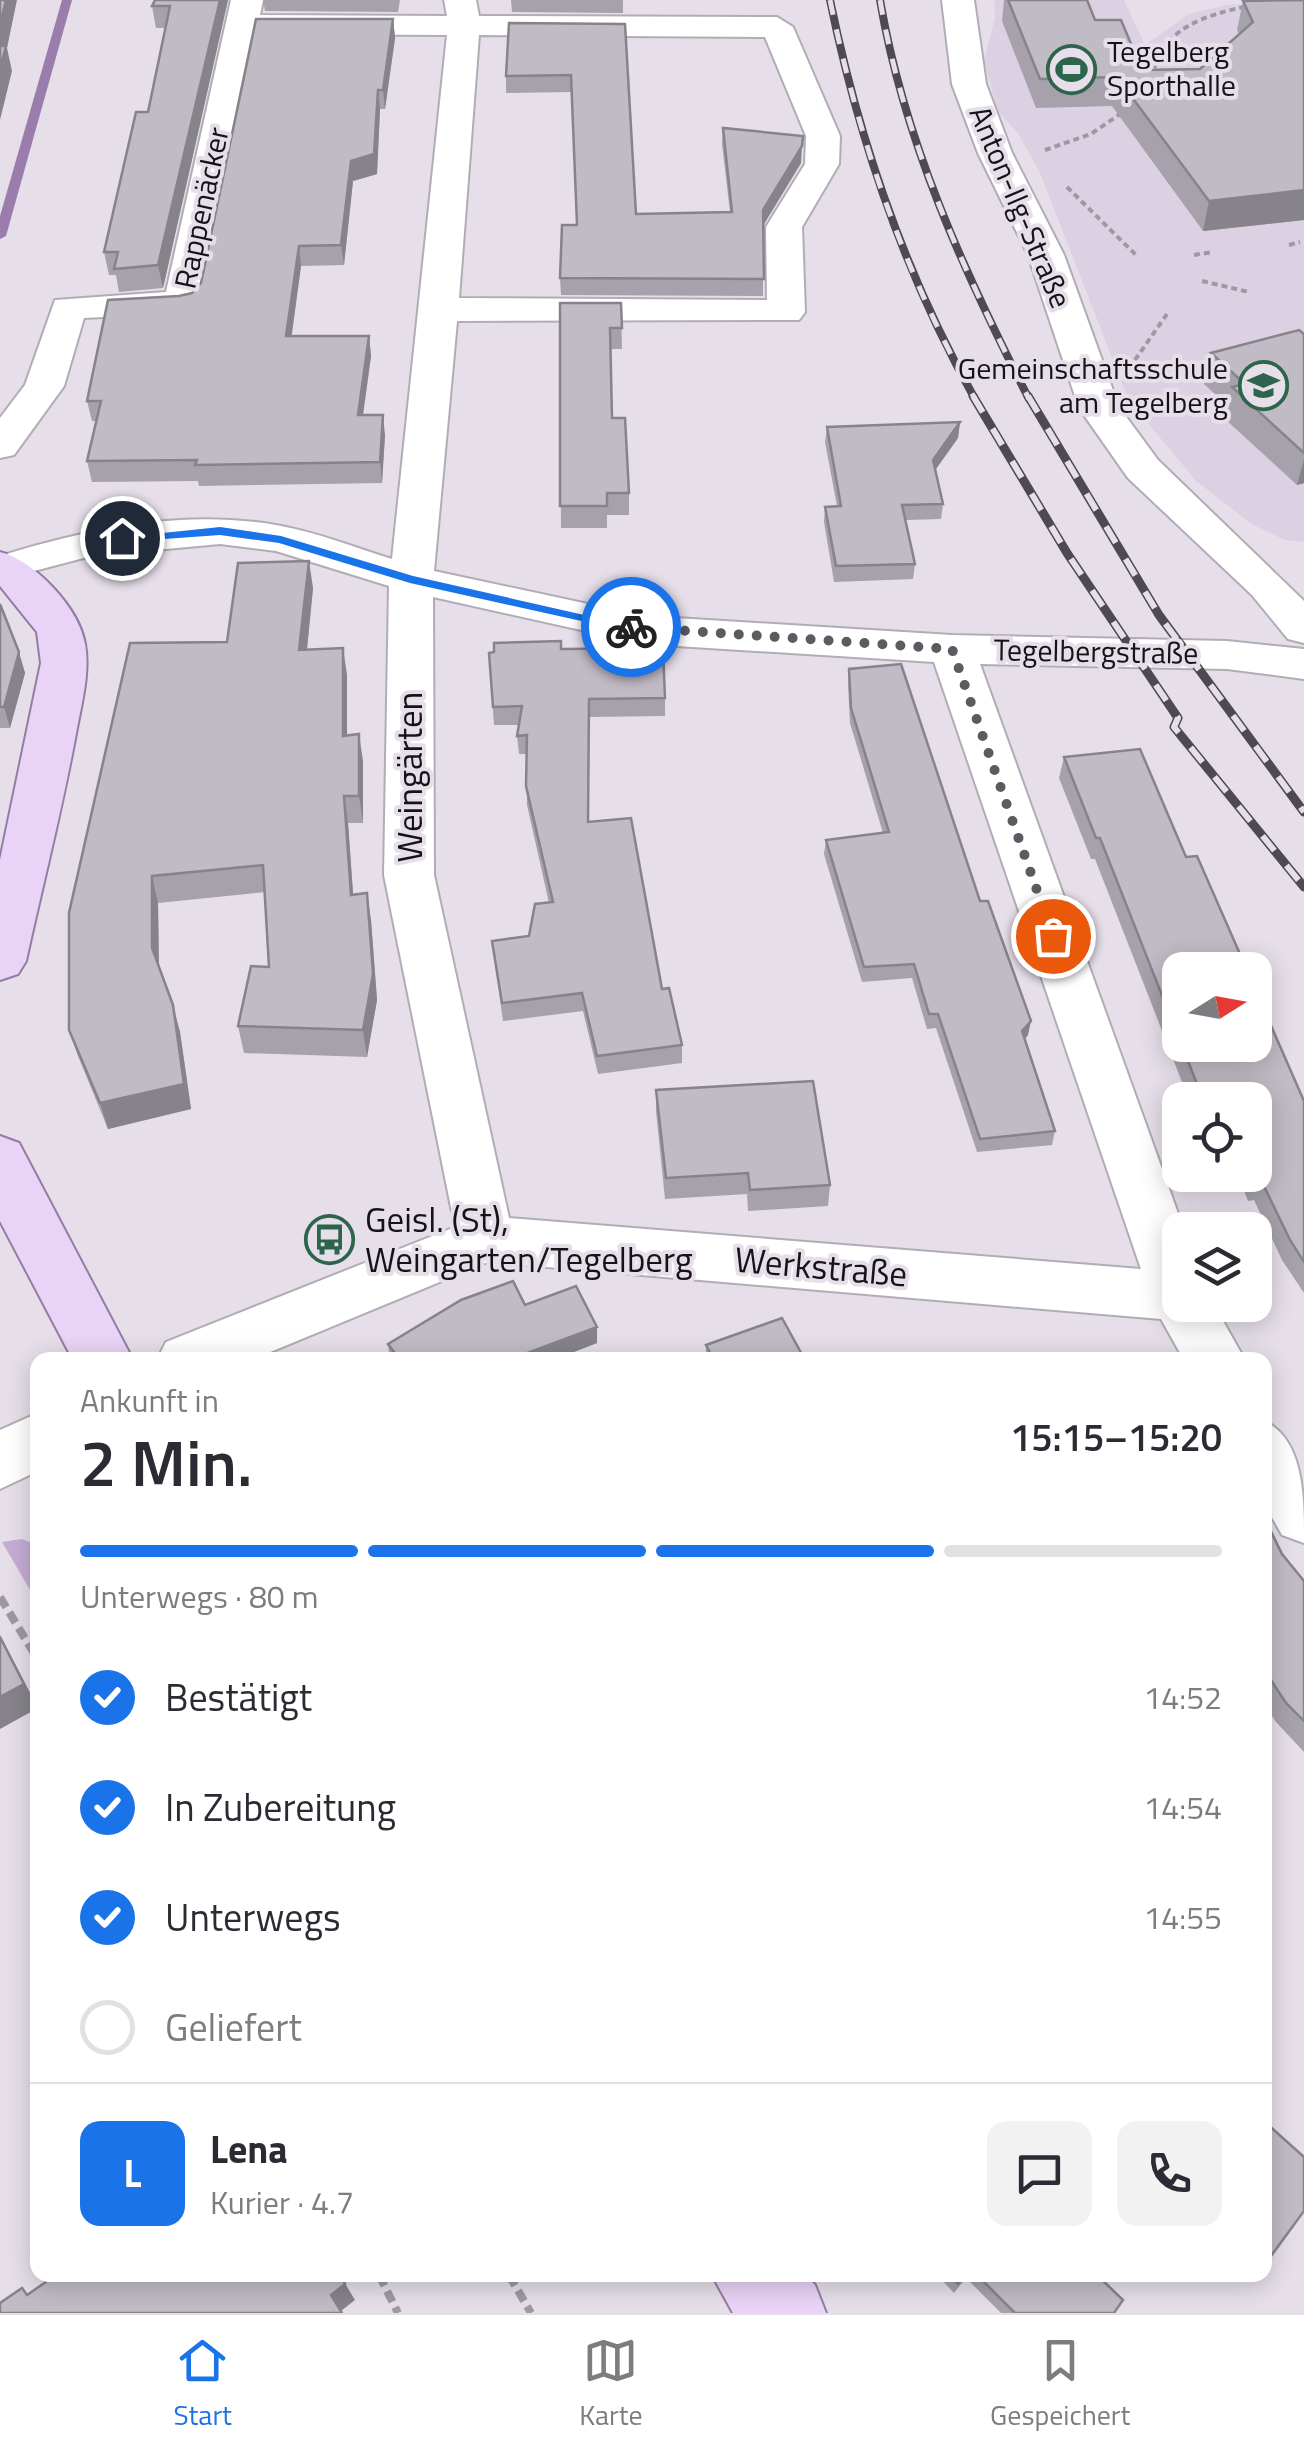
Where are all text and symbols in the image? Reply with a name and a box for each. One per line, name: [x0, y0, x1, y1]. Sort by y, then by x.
place label: Tegelberg Sporthalle: [1107, 28, 1236, 108]
sports icon: Tegelberg Sporthalle: [1046, 43, 1098, 95]
street label: Anton-Ilg-Straße: [958, 98, 1084, 315]
street label: Rappenäcker: [161, 123, 241, 293]
place label: Gemeinschaftsschule am Tegelberg: [958, 345, 1228, 425]
school or university icon: Gemeinschaftsschule am Tegelberg: [1237, 360, 1289, 412]
pin: [80, 496, 165, 581]
icon: home: [95, 511, 150, 566]
courier: [581, 577, 681, 677]
icon: bike: [604, 600, 659, 655]
street label: Tegelbergstraße: [993, 626, 1199, 676]
street label: Weingärten: [382, 692, 436, 862]
pin: [1011, 894, 1096, 979]
icon: bag: [1026, 909, 1081, 964]
north arrow: [1162, 952, 1272, 1062]
map controls: [1162, 952, 1272, 1322]
button: locate: [1162, 1082, 1272, 1192]
place label: Geisl. (St), Weingarten/Tegelberg: [365, 1192, 693, 1286]
button: layers: [1162, 1212, 1272, 1322]
bus stop icon: Geisl. (St), Weingarten/Tegelberg: [304, 1214, 356, 1266]
street label: Werkstraße: [733, 1232, 910, 1300]
text: Ankunft in: [80, 1376, 219, 1424]
text: 15:15–15:20: [1010, 1408, 1222, 1466]
text: 2 Min.: [80, 1412, 253, 1511]
text: Unterwegs · 80 m: [80, 1572, 319, 1620]
text: Bestätigt: [165, 1668, 312, 1726]
icon: check: [80, 1670, 135, 1725]
text: 14:52: [1143, 1673, 1222, 1721]
text: In Zubereitung: [165, 1778, 396, 1836]
icon: check: [80, 1780, 135, 1835]
text: 14:54: [1143, 1783, 1222, 1831]
text: Unterwegs: [165, 1888, 341, 1946]
icon: check: [80, 1890, 135, 1945]
text: 14:55: [1143, 1893, 1222, 1941]
text: Geliefert: [165, 1998, 302, 2056]
text: Lena: [210, 2120, 288, 2178]
button: chat: [987, 2121, 1092, 2226]
button: phone: [1117, 2121, 1222, 2226]
text: L: [124, 2144, 141, 2202]
text: Kurier · 4.7: [210, 2178, 354, 2226]
tab: Start: [174, 2333, 232, 2436]
tab: Karte: [579, 2333, 643, 2436]
tab: Gespeichert: [990, 2333, 1130, 2436]

